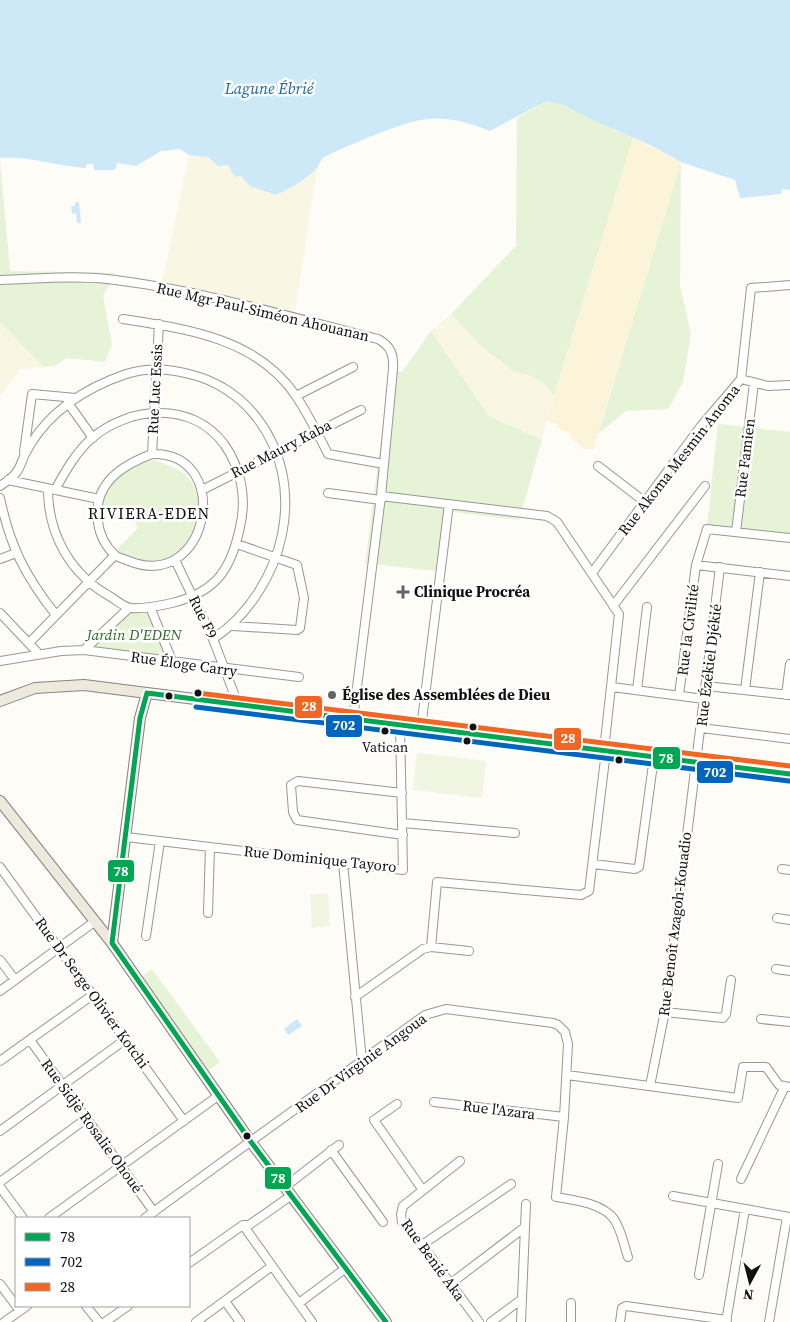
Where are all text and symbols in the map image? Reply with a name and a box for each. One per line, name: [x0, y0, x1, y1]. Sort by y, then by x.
water label: Lagune Ébrié: [224, 77, 315, 99]
street label: Rue Mgr Paul-Siméon Ahouanan: [155, 277, 372, 346]
street label: Rue Luc Essis: [142, 343, 167, 435]
street label: Rue Akoma Mesmin Anoma: [613, 379, 745, 540]
street label: Rue Maury Kaba: [227, 414, 335, 483]
street label: Rue Famien: [729, 417, 760, 499]
district label: RIVIERA-EDEN: [88, 502, 210, 524]
place label: Clinique Procréa: [414, 581, 531, 602]
street label: Rue la Civilité: [671, 583, 704, 677]
marker: Clinique Procréa: [396, 585, 410, 599]
street label: Rue F9: [184, 592, 223, 642]
street label: Rue Ézékiel Djékié: [691, 602, 726, 728]
park label: Jardin D'EDEN: [85, 624, 182, 645]
street label: Rue Éloge Carry: [129, 646, 239, 681]
place label: Église des Assemblées de Dieu: [342, 684, 550, 705]
unlabelled marker: [193, 688, 203, 698]
marker: Église des Assemblées de Dieu: [326, 689, 338, 701]
unlabelled marker: [164, 691, 174, 701]
line badge: 28: [294, 695, 323, 719]
text: 28: [301, 696, 317, 716]
line badge: 702: [325, 714, 363, 738]
text: 702: [333, 715, 356, 735]
unlabelled marker: [468, 722, 478, 732]
marker: Vatican: [380, 726, 390, 736]
line badge: 28: [553, 727, 582, 751]
text: 28: [560, 728, 576, 748]
unlabelled marker: [462, 736, 472, 746]
place label: Vatican: [362, 737, 409, 757]
line badge: 78: [652, 746, 681, 770]
text: 78: [658, 748, 674, 768]
unlabelled marker: [614, 755, 624, 765]
line badge: 702: [696, 760, 734, 784]
text: 702: [704, 762, 727, 782]
street label: Rue Benoît Azagoh-Kouadio: [653, 831, 696, 1017]
street label: Rue Dominique Tayoro: [243, 840, 398, 877]
line badge: 78: [107, 859, 135, 883]
text: 78: [113, 861, 129, 881]
street label: Rue Dr Serge Olivier Kotchi: [30, 913, 154, 1073]
street label: Rue Dr Virginie Angoua: [291, 1008, 431, 1117]
street label: Rue Sidjè Rosalie Ohoué: [36, 1054, 149, 1197]
street label: Rue l'Azara: [461, 1095, 537, 1124]
unlabelled marker: [242, 1131, 252, 1141]
line badge: 78: [264, 1166, 292, 1190]
text: 78: [270, 1168, 286, 1188]
street label: Rue Benié Aka: [396, 1214, 471, 1305]
legend: [15, 1217, 190, 1307]
text: 78: [60, 1226, 75, 1247]
text: 702: [60, 1251, 83, 1272]
north arrow: [725, 1257, 775, 1307]
text: 28: [60, 1276, 75, 1297]
text: N: [742, 1284, 755, 1305]

